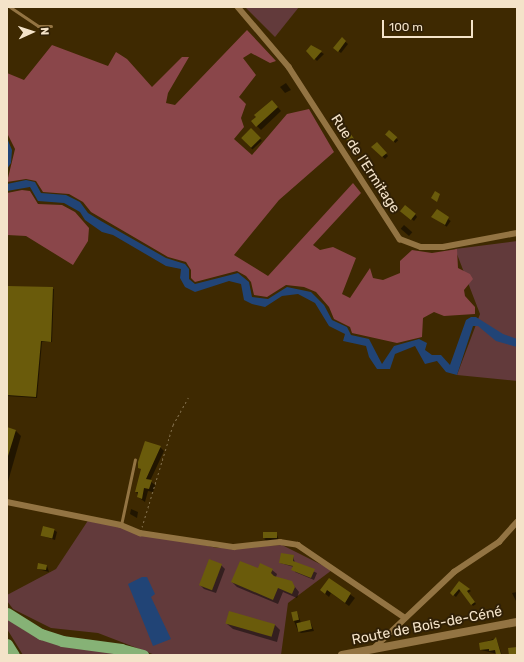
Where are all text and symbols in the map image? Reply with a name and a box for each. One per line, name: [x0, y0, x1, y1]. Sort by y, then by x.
north arrow: [12, 12, 52, 52]
scale bar: [384, 12, 475, 38]
text: 100 m: [389, 20, 423, 34]
text: N: [38, 27, 51, 36]
street label: Rue de l'Ermitage: [327, 112, 403, 216]
street label: Route de Bois-de-Céné: [350, 603, 504, 649]

